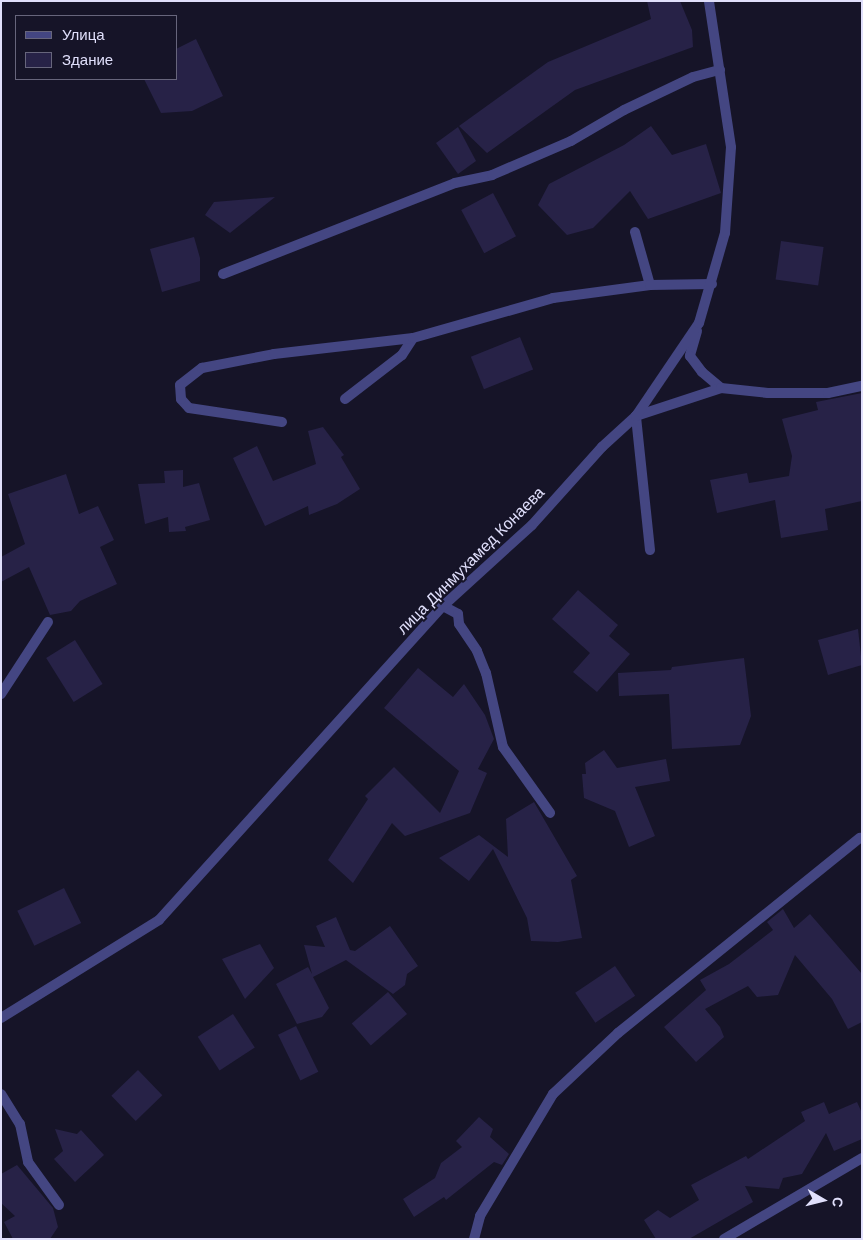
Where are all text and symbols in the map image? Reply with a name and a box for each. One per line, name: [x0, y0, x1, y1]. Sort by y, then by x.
legend: [15, 15, 178, 80]
text: Улица: [62, 26, 105, 43]
text: Здание: [62, 51, 113, 68]
street label: лица Динмухамед Конаева: [393, 483, 549, 639]
north arrow: [798, 1175, 848, 1225]
text: С: [829, 1196, 846, 1208]

